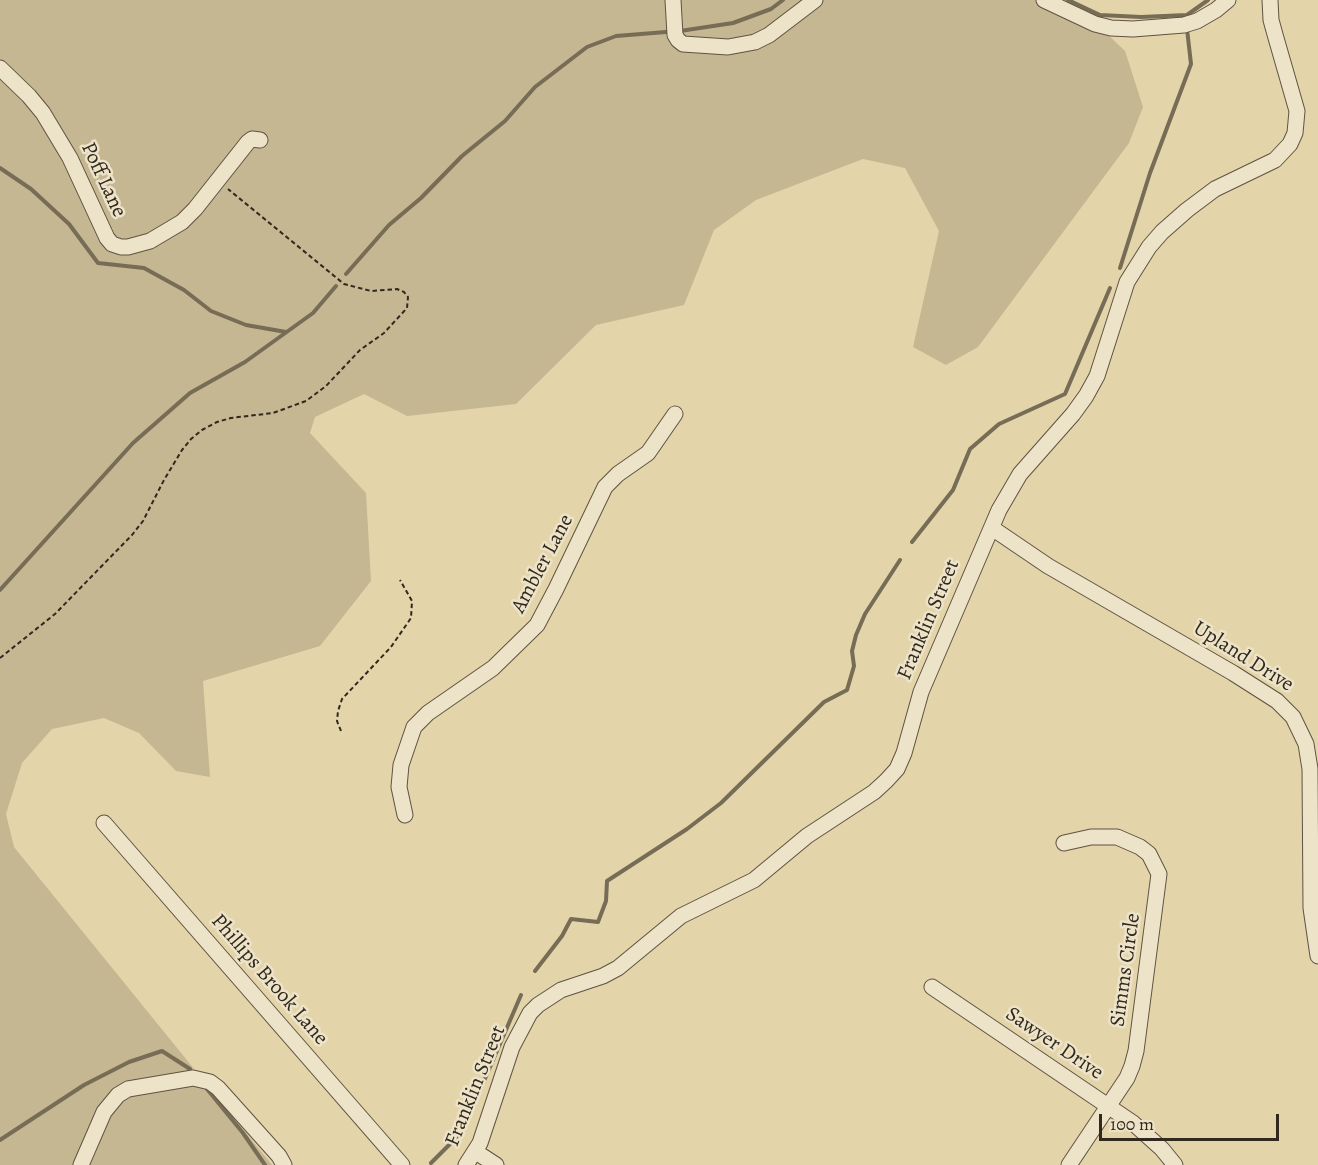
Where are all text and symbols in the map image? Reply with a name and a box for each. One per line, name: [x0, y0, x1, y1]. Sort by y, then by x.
street label: Poff Lane: [75, 139, 131, 221]
street label: Ambler Lane: [507, 510, 579, 618]
street label: Franklin Street: [892, 556, 966, 684]
street label: Upland Drive: [1188, 616, 1298, 698]
street label: Phillips Brook Lane: [205, 909, 333, 1051]
street label: Simms Circle: [1106, 912, 1146, 1028]
street label: Sawyer Drive: [1000, 1002, 1108, 1086]
street label: Franklin Street: [440, 1022, 512, 1150]
scale bar: [1102, 1102, 1282, 1140]
text: 100 m: [1110, 1112, 1154, 1136]

